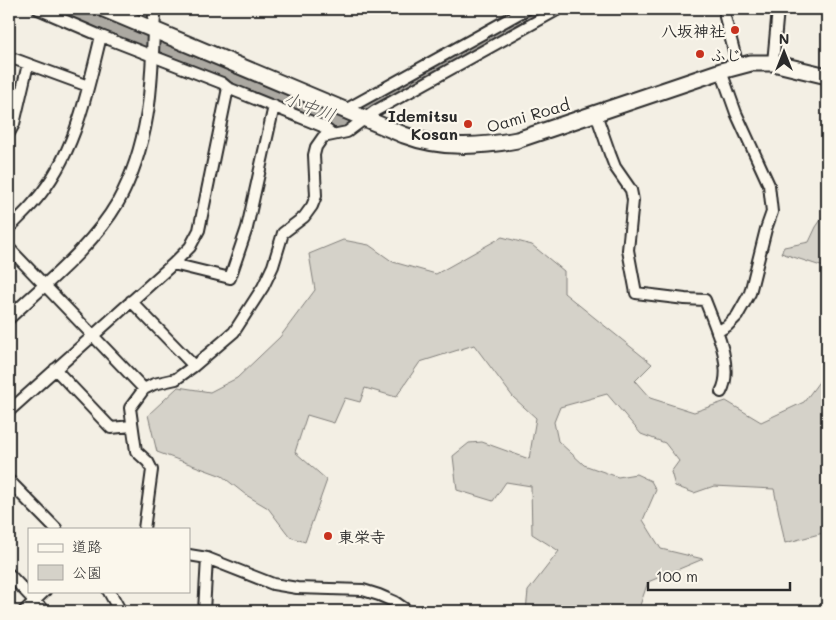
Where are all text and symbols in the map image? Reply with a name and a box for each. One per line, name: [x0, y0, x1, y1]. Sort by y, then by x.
place label: 八坂神社: [661, 20, 725, 41]
marker: 八坂神社: [729, 24, 741, 36]
north arrow: [758, 28, 808, 78]
text: N: [779, 29, 789, 48]
place label: ふじ: [710, 44, 742, 65]
marker: ふじ: [694, 48, 706, 60]
water label: 小中川: [281, 85, 339, 127]
street label: Oami Road: [484, 93, 572, 137]
place label: Idemitsu Kosan: [388, 105, 458, 144]
marker: Idemitsu Kosan: [462, 118, 474, 130]
place label: 東栄寺: [338, 526, 386, 547]
legend: [28, 528, 190, 592]
marker: 東栄寺: [322, 530, 334, 542]
text: 道路: [72, 536, 102, 556]
scale bar: [648, 560, 791, 592]
text: 公園: [72, 562, 102, 582]
text: 100 m: [656, 566, 698, 586]

